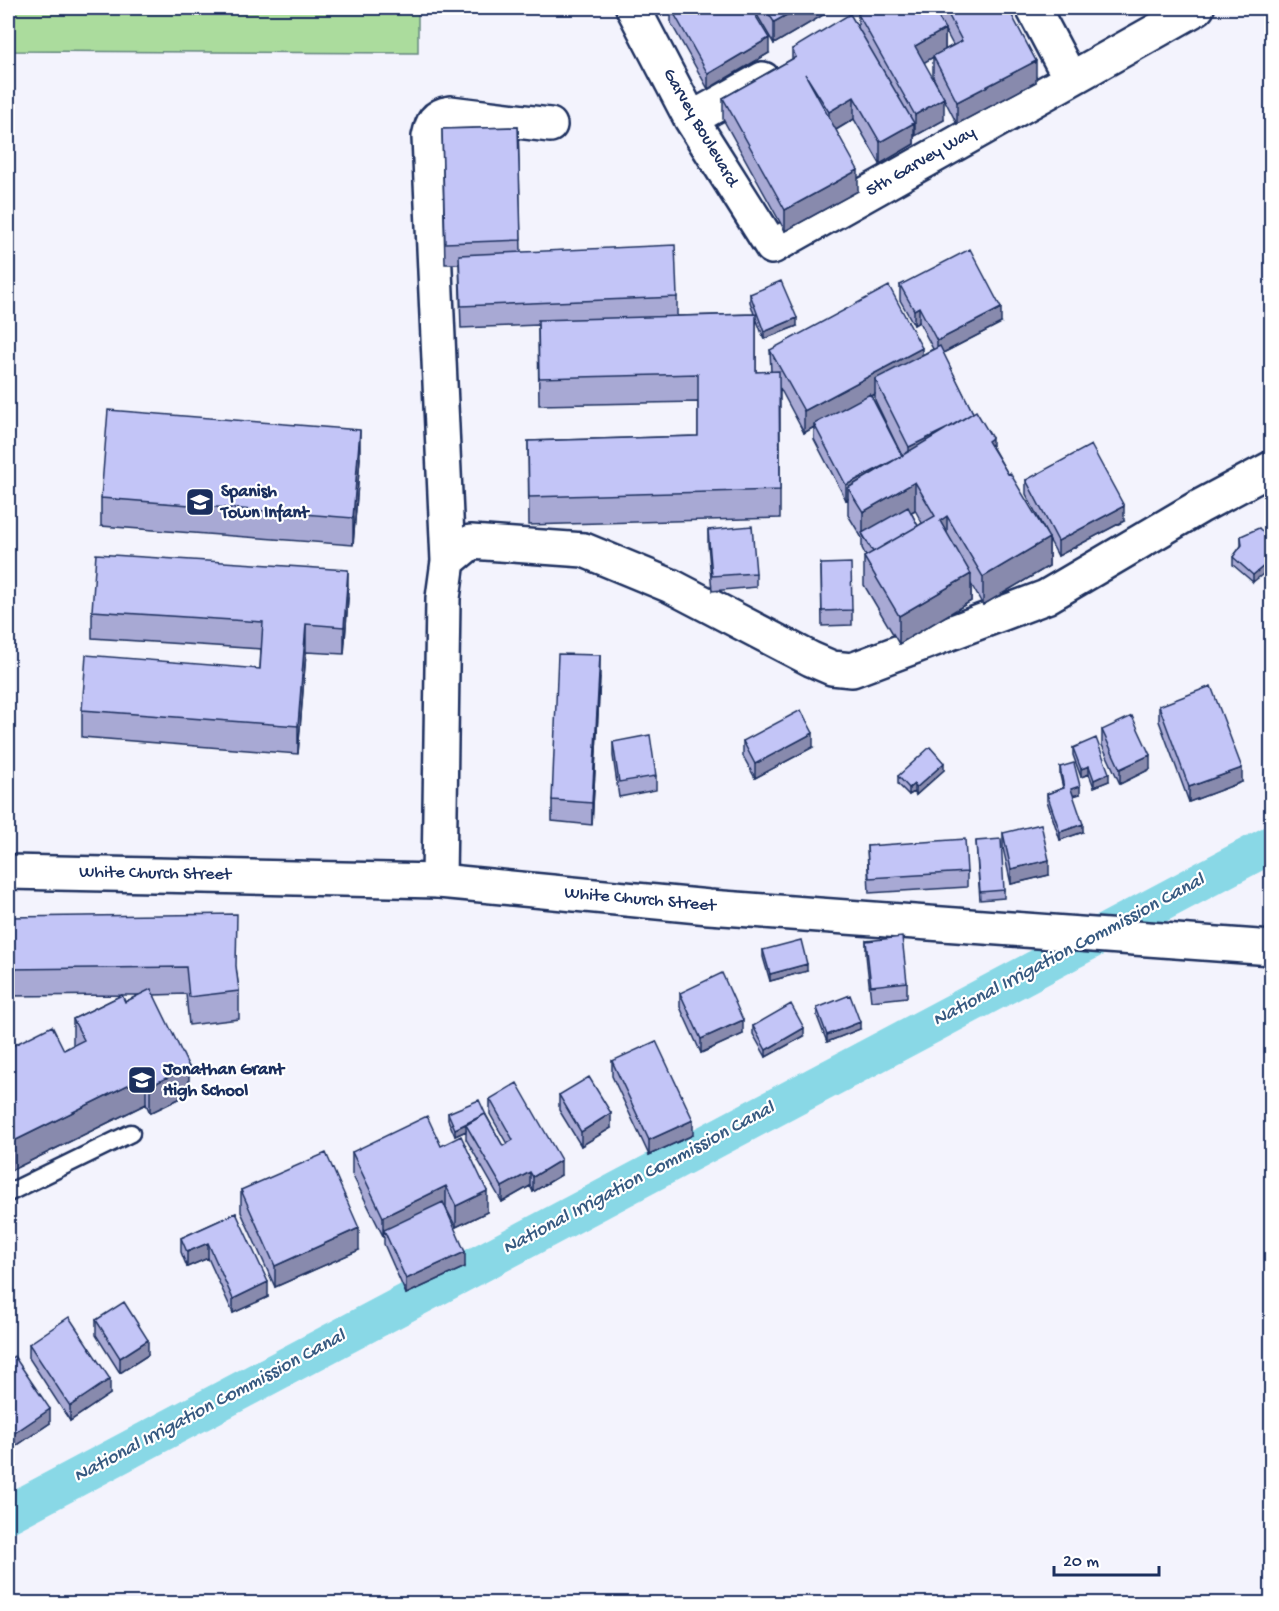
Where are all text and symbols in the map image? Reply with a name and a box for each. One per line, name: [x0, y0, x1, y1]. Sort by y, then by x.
street label: Garvey Boulevard: [658, 65, 743, 192]
street label: 5th Garvey Way: [863, 122, 980, 202]
place label: Spanish Town Infant: [219, 482, 310, 524]
school or university icon: Spanish Town Infant: [184, 486, 216, 518]
street label: White Church Street: [79, 862, 233, 886]
water label: National Irrigation Commission Canal: [929, 869, 1210, 1033]
street label: White Church Street: [563, 883, 718, 917]
place label: Jonathan Grant High School: [162, 1060, 286, 1102]
school or university icon: Jonathan Grant High School: [126, 1064, 158, 1096]
water label: National Irrigation Commission Canal: [499, 1097, 780, 1261]
water label: National Irrigation Commission Canal: [70, 1325, 351, 1489]
scale bar: [1054, 1539, 1159, 1577]
text: 20 m: [1063, 1552, 1099, 1573]

